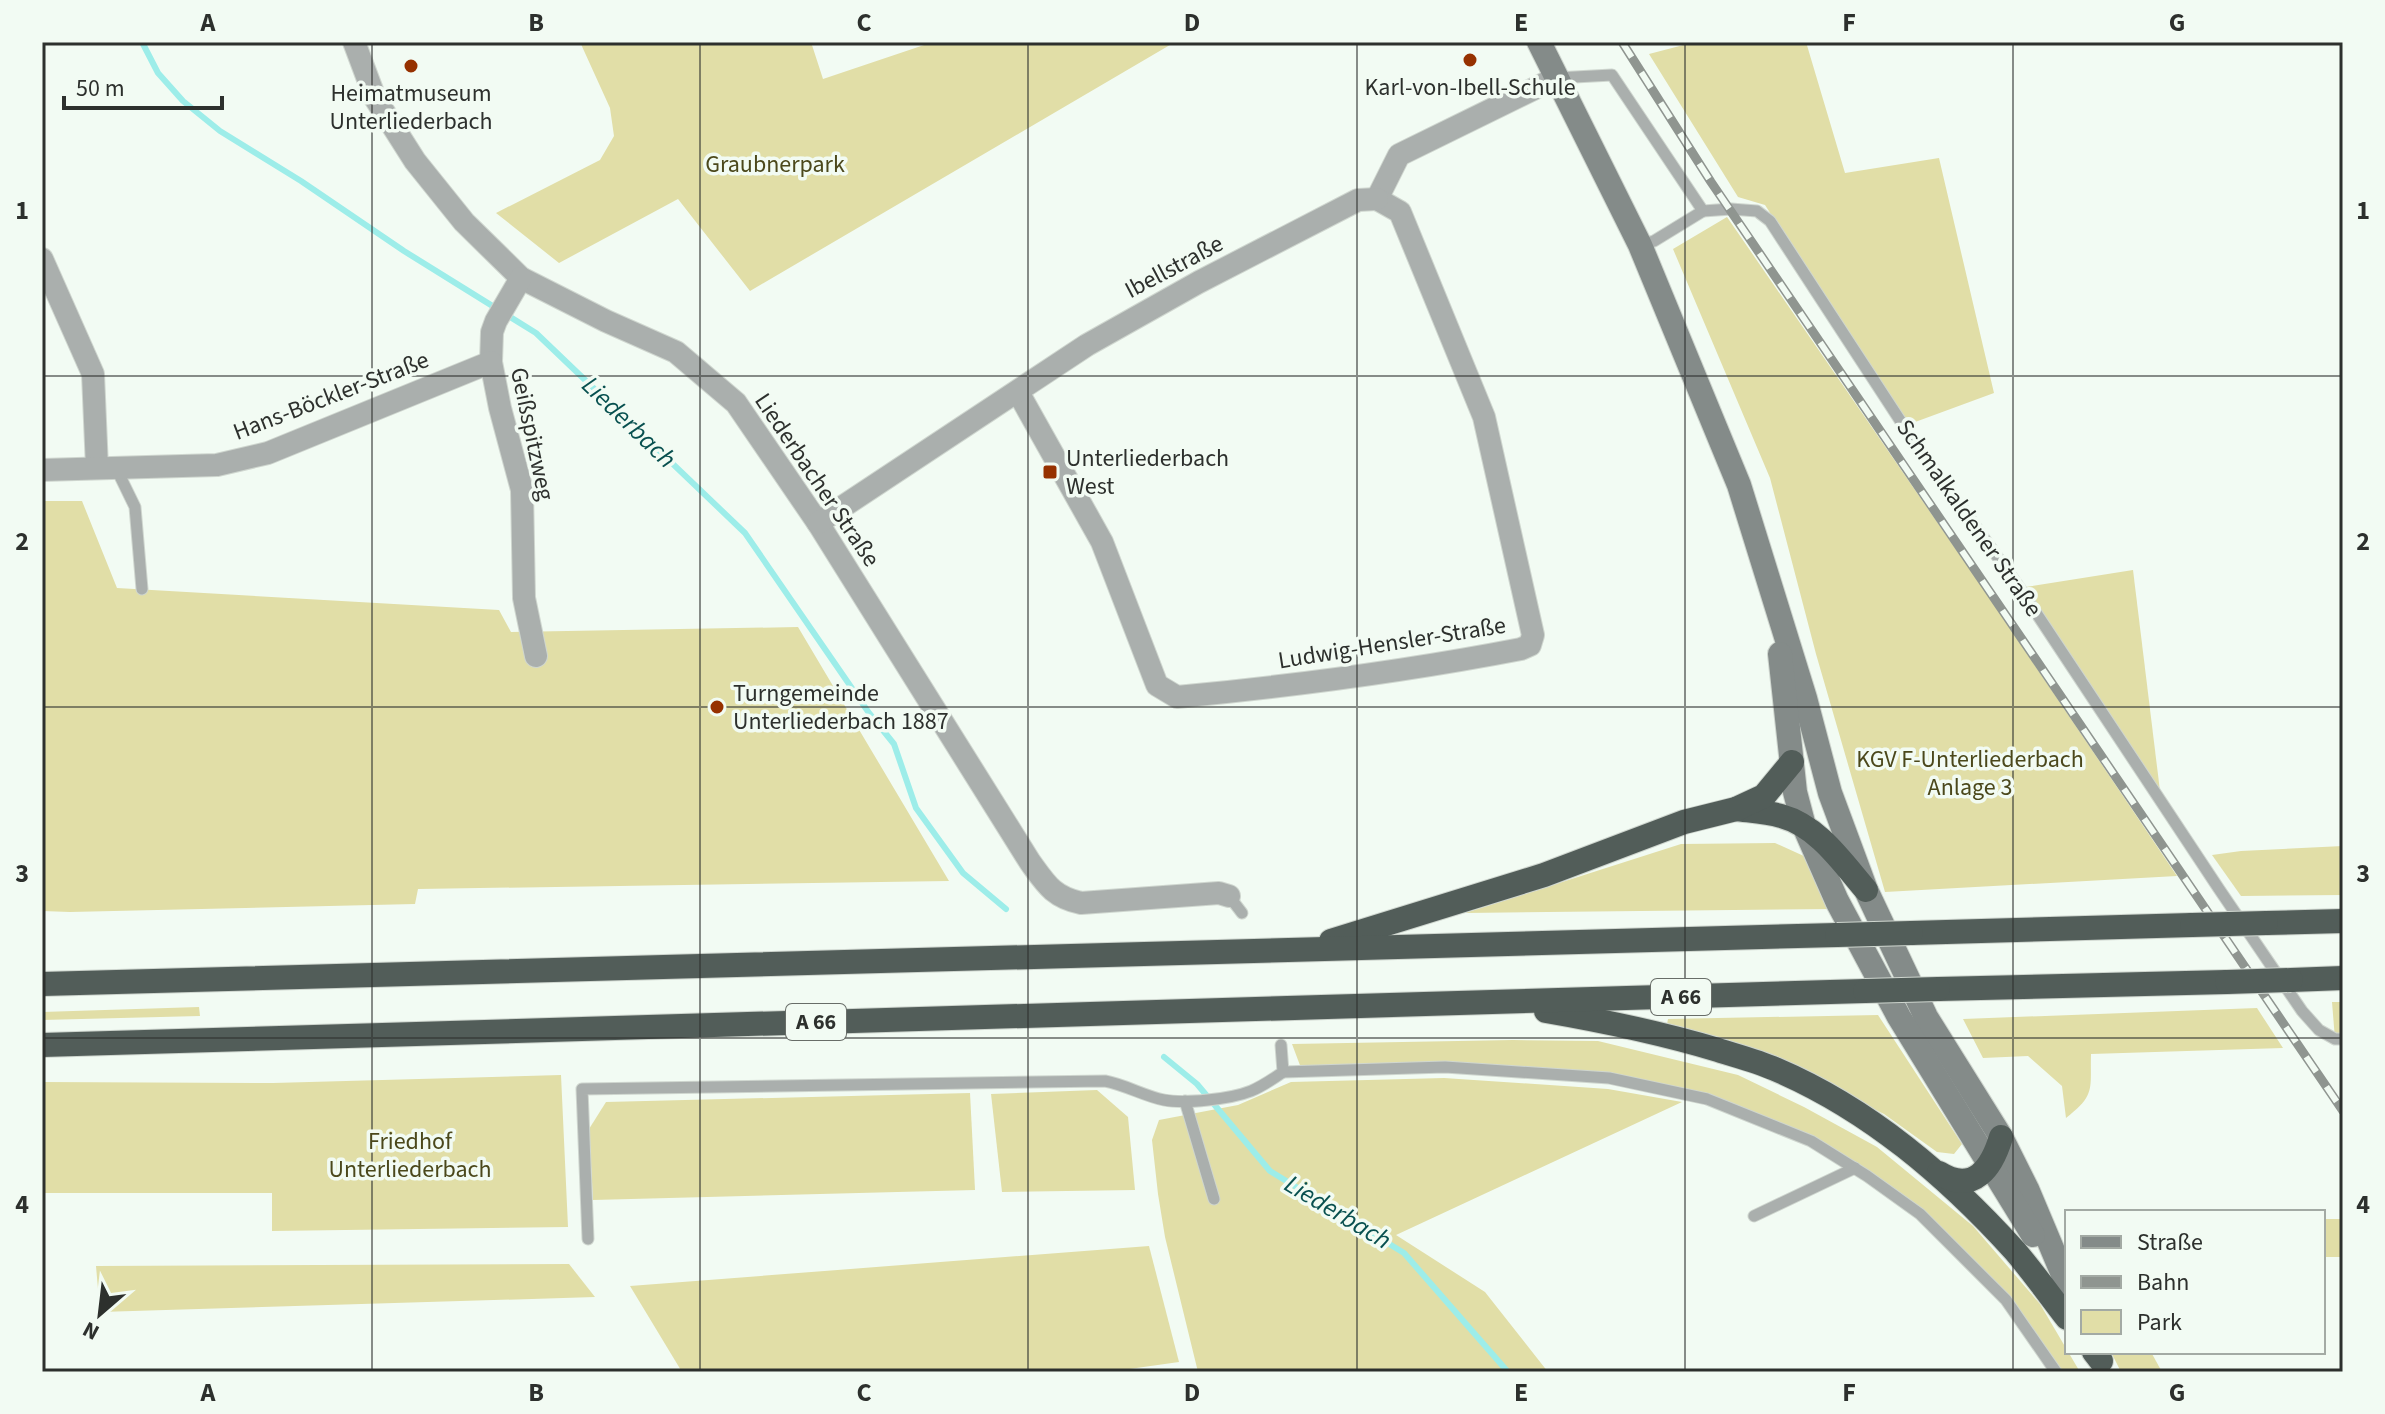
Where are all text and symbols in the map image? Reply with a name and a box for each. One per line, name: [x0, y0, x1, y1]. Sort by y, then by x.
text: A: [200, 4, 217, 41]
text: B: [528, 4, 544, 41]
text: C: [856, 4, 872, 41]
text: D: [1184, 4, 1200, 41]
text: E: [1514, 4, 1528, 41]
text: F: [1842, 4, 1856, 41]
text: G: [2169, 4, 2185, 41]
marker: Karl-von-Ibell-Schule: [1461, 51, 1479, 69]
marker: Heimatmuseum Unterliederbach: [402, 57, 420, 75]
scale bar: [64, 60, 222, 110]
place label: Karl-von-Ibell-Schule: [1364, 70, 1576, 105]
text: 50 m: [76, 71, 125, 106]
place label: Heimatmuseum Unterliederbach: [329, 76, 493, 139]
park label: Graubnerpark: [705, 147, 845, 182]
text: 1: [15, 192, 29, 229]
text: 1: [2356, 192, 2370, 229]
street label: Ibellstraße: [1119, 226, 1229, 308]
street label: Hans-Böckler-Straße: [228, 343, 434, 449]
street label: Geißspitzweg: [501, 364, 563, 504]
water label: Liederbach: [573, 367, 685, 477]
street label: Liederbacher Straße: [746, 386, 888, 574]
street label: Schmalkaldener Straße: [1888, 412, 2050, 624]
place label: Unterliederbach West: [1066, 441, 1229, 504]
marker: Unterliederbach West: [1041, 463, 1059, 481]
text: 2: [15, 523, 29, 560]
text: 2: [2356, 523, 2370, 560]
street label: Ludwig-Hensler-Straße: [1276, 608, 1508, 678]
place label: Turngemeinde Unterliederbach 1887: [733, 676, 949, 739]
marker: Turngemeinde Unterliederbach 1887: [708, 698, 726, 716]
park label: KGV F-Unterliederbach Anlage 3: [1856, 742, 2084, 805]
text: 3: [15, 855, 29, 892]
text: 3: [2356, 855, 2370, 892]
road number: A 66: [1651, 979, 1711, 1015]
road number: A 66: [786, 1004, 846, 1040]
park label: Friedhof Unterliederbach: [328, 1124, 492, 1187]
water label: Liederbach: [1278, 1166, 1398, 1258]
text: 4: [15, 1186, 29, 1223]
text: 4: [2356, 1186, 2370, 1223]
legend: [2065, 1210, 2325, 1354]
text: Straße: [2137, 1225, 2203, 1260]
text: Bahn: [2137, 1265, 2189, 1300]
north arrow: [60, 1274, 140, 1354]
text: Park: [2137, 1305, 2182, 1340]
text: N: [77, 1313, 105, 1348]
text: A: [200, 1374, 217, 1411]
text: B: [528, 1374, 544, 1411]
text: C: [856, 1374, 872, 1411]
text: D: [1184, 1374, 1200, 1411]
text: E: [1514, 1374, 1528, 1411]
text: F: [1842, 1374, 1856, 1411]
text: G: [2169, 1374, 2185, 1411]

